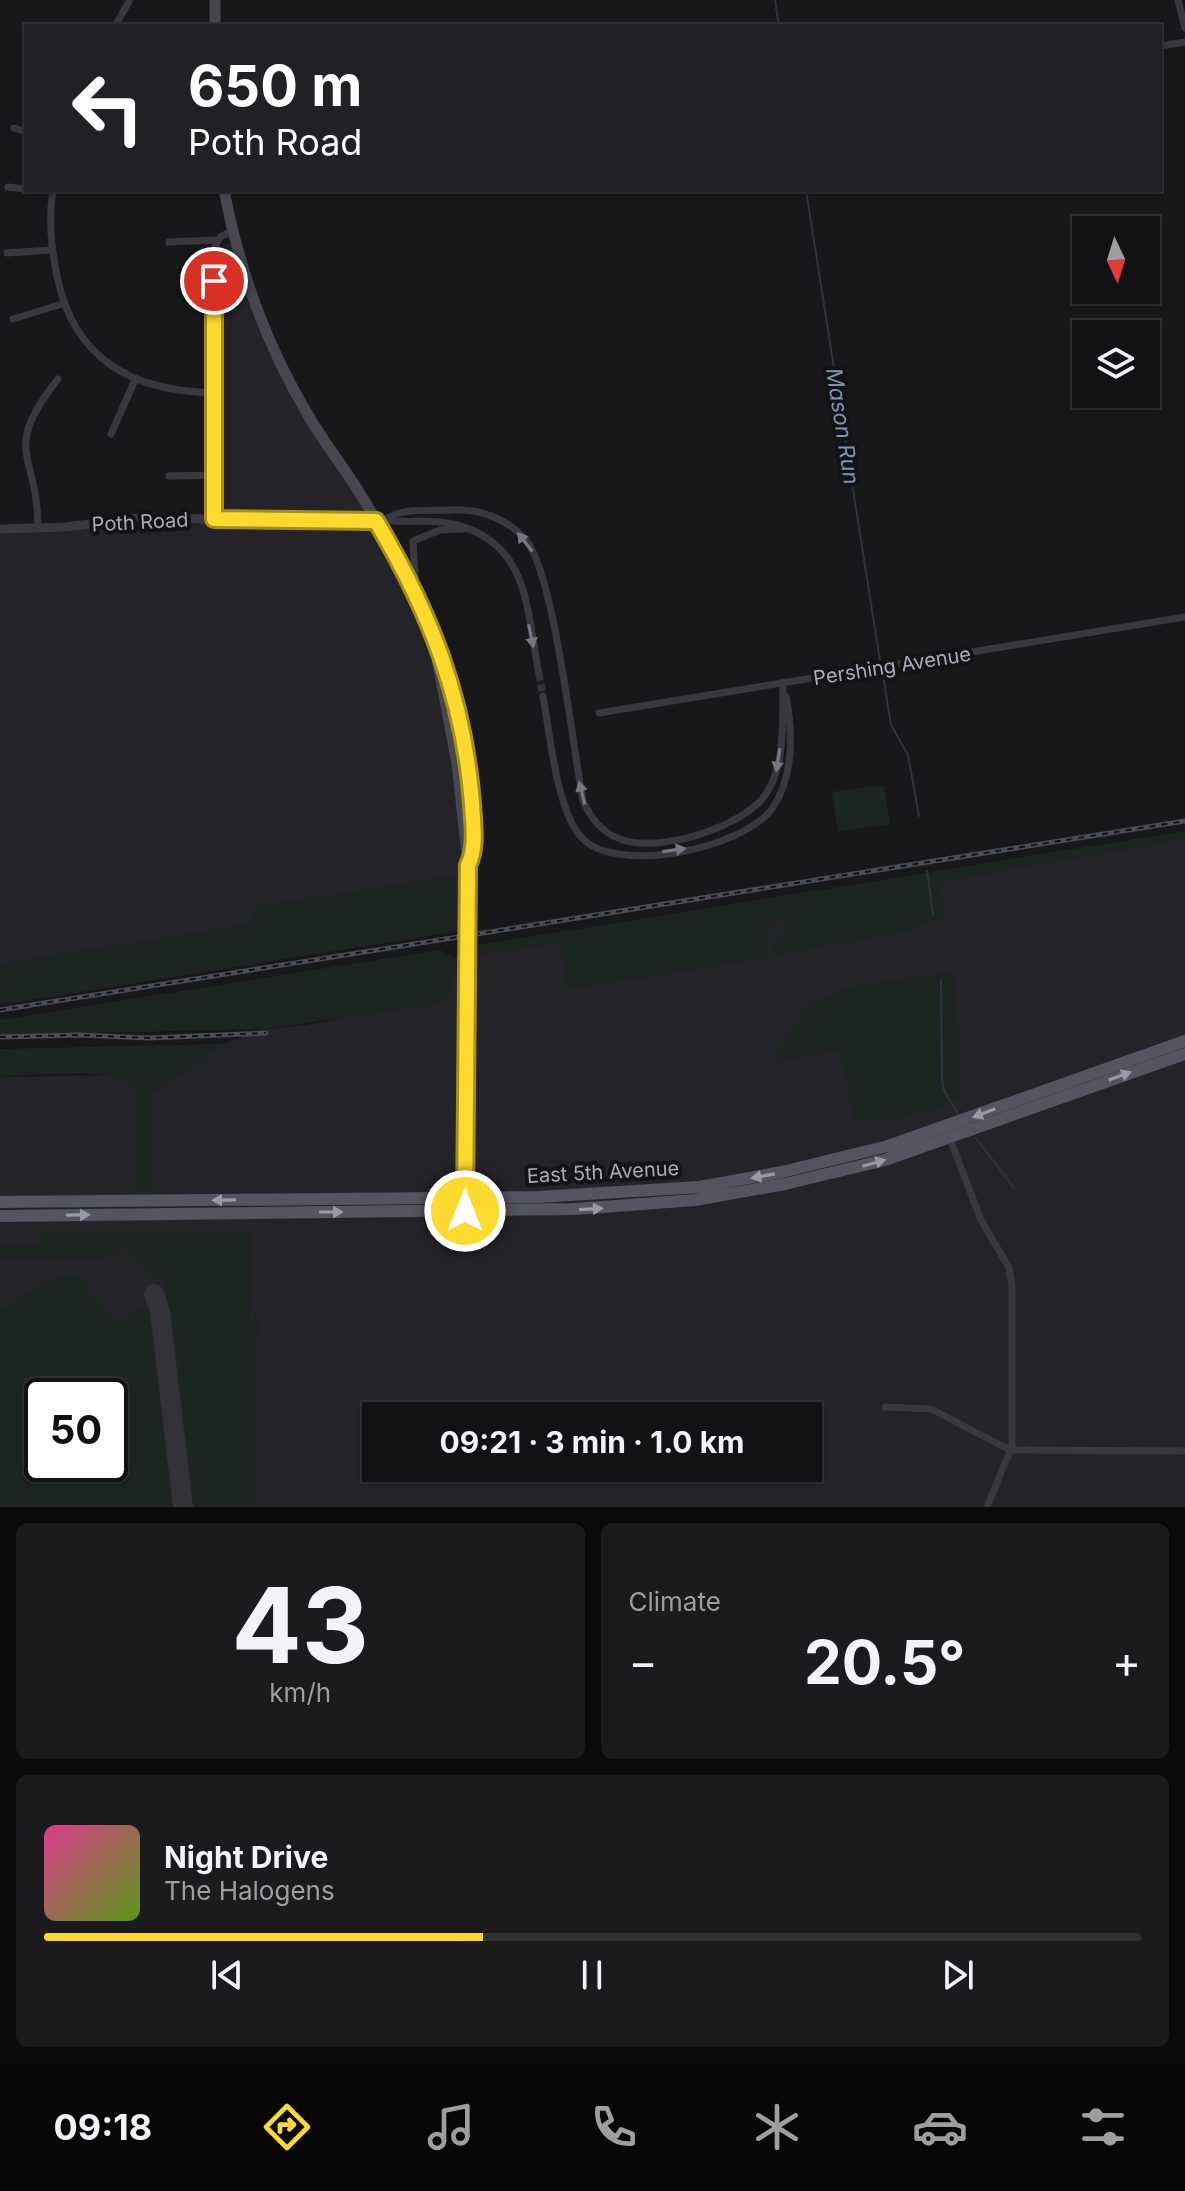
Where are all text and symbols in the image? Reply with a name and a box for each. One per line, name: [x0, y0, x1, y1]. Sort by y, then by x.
text: 650 m: [188, 52, 362, 120]
icon: left: [56, 56, 160, 160]
text: Poth Road: [188, 120, 362, 164]
north arrow: [1072, 216, 1160, 304]
map controls: [1072, 216, 1160, 408]
pin: [180, 247, 248, 315]
icon: arrive: [192, 259, 236, 303]
button: layers: [1072, 320, 1160, 408]
water label: Mason Run: [821, 366, 865, 486]
street label: Poth Road: [91, 507, 189, 537]
one-way arrow: [517, 531, 534, 552]
one-way arrow: [525, 623, 538, 648]
street label: Pershing Avenue: [812, 642, 972, 690]
one-way arrow: [771, 748, 784, 773]
one-way arrow: [575, 780, 588, 805]
one-way arrow: [662, 843, 687, 856]
one-way arrow: [1108, 1069, 1132, 1082]
one-way arrow: [972, 1107, 996, 1120]
street label: East 5th Avenue: [526, 1156, 680, 1188]
one-way arrow: [862, 1156, 887, 1168]
position arrow: [423, 1169, 507, 1253]
one-way arrow: [750, 1170, 775, 1183]
one-way arrow: [211, 1193, 236, 1206]
one-way arrow: [579, 1202, 604, 1215]
one-way arrow: [319, 1206, 344, 1218]
one-way arrow: [66, 1209, 91, 1221]
speed limit sign: 50: [24, 1378, 128, 1482]
text: 09:21 · 3 min · 1.0 km: [440, 1424, 744, 1460]
text: 43: [232, 1562, 369, 1688]
text: Climate: [629, 1586, 721, 1617]
text: 20.5°: [804, 1626, 966, 1698]
text: −: [629, 1635, 658, 1689]
text: +: [1112, 1635, 1141, 1689]
text: km/h: [269, 1677, 331, 1708]
text: Night Drive: [164, 1839, 328, 1875]
text: The Halogens: [164, 1875, 335, 1906]
icon: previous: [205, 1953, 249, 1997]
icon: pause: [570, 1953, 614, 1997]
icon: next: [936, 1953, 980, 1997]
icon: directions: [259, 2099, 315, 2155]
icon: music: [423, 2099, 479, 2155]
icon: phone: [586, 2099, 642, 2155]
icon: climate: [749, 2099, 805, 2155]
icon: car: [912, 2099, 968, 2155]
icon: filters: [1075, 2099, 1131, 2155]
text: 09:18: [54, 2105, 152, 2149]

